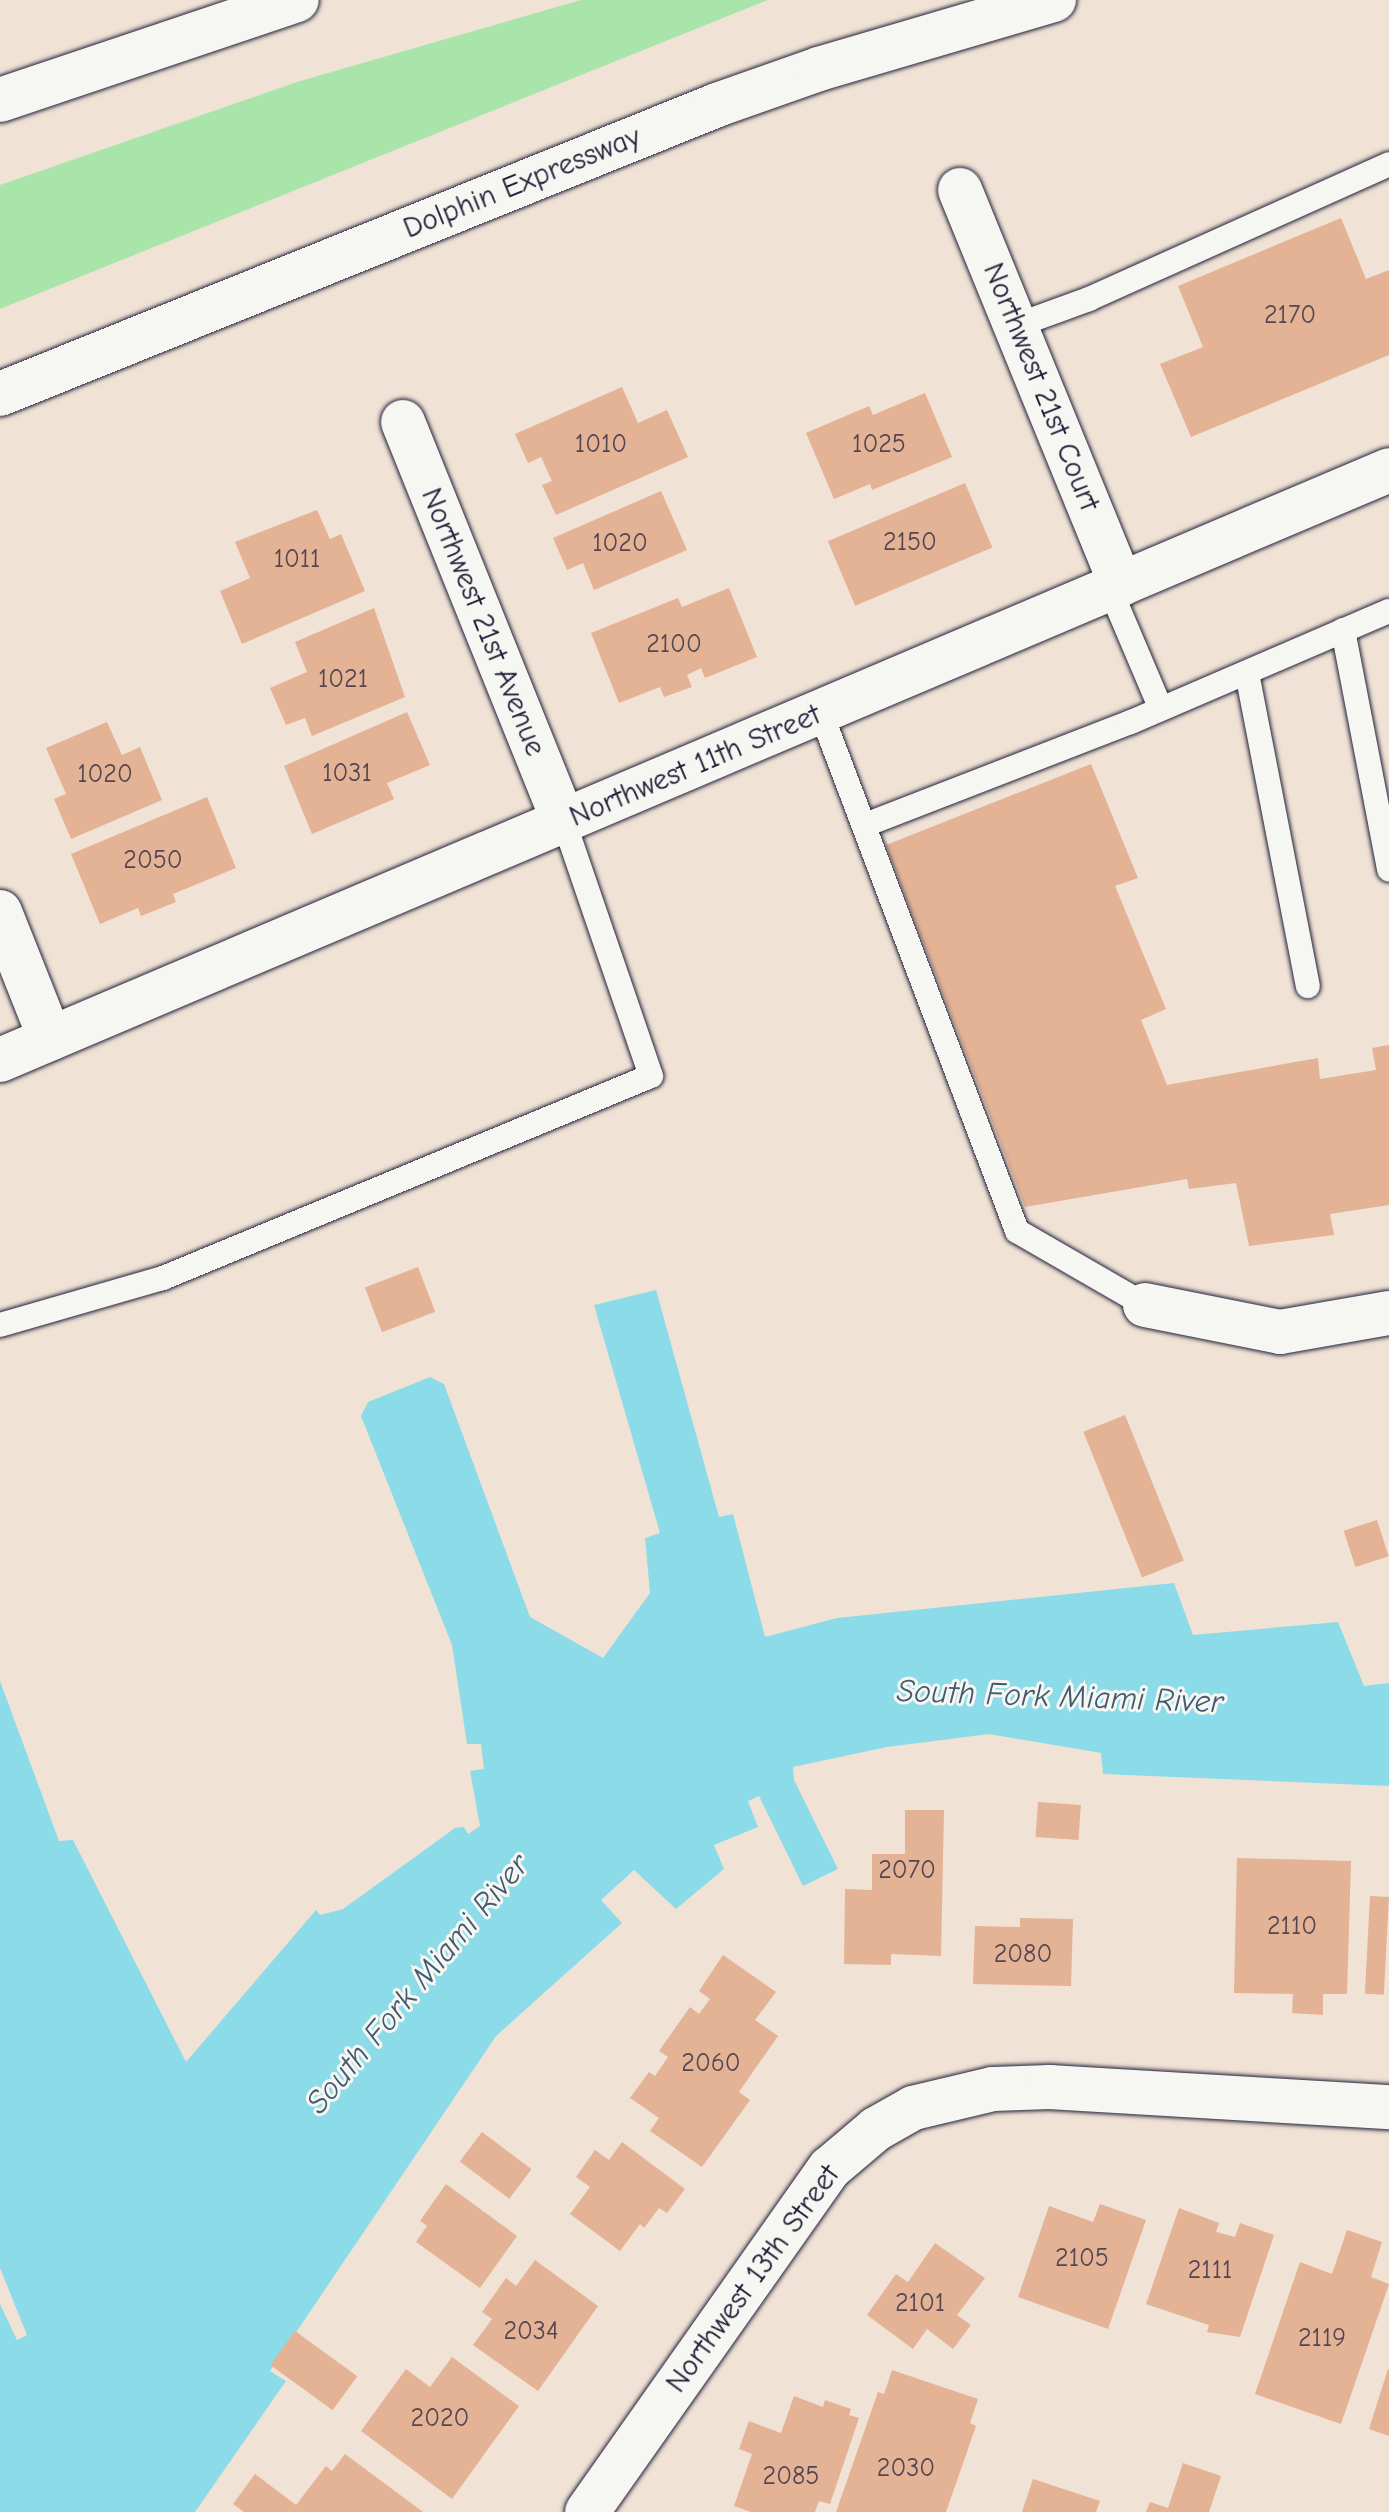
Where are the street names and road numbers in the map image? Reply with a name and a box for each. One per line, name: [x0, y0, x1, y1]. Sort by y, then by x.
street label: Dolphin Expressway: [398, 119, 646, 247]
street label: Northwest 21st Court: [975, 258, 1107, 516]
street label: Northwest 21st Avenue: [413, 483, 553, 761]
street label: Northwest 11th Street: [564, 697, 826, 835]
street label: Northwest 13th Street: [658, 2158, 848, 2400]

